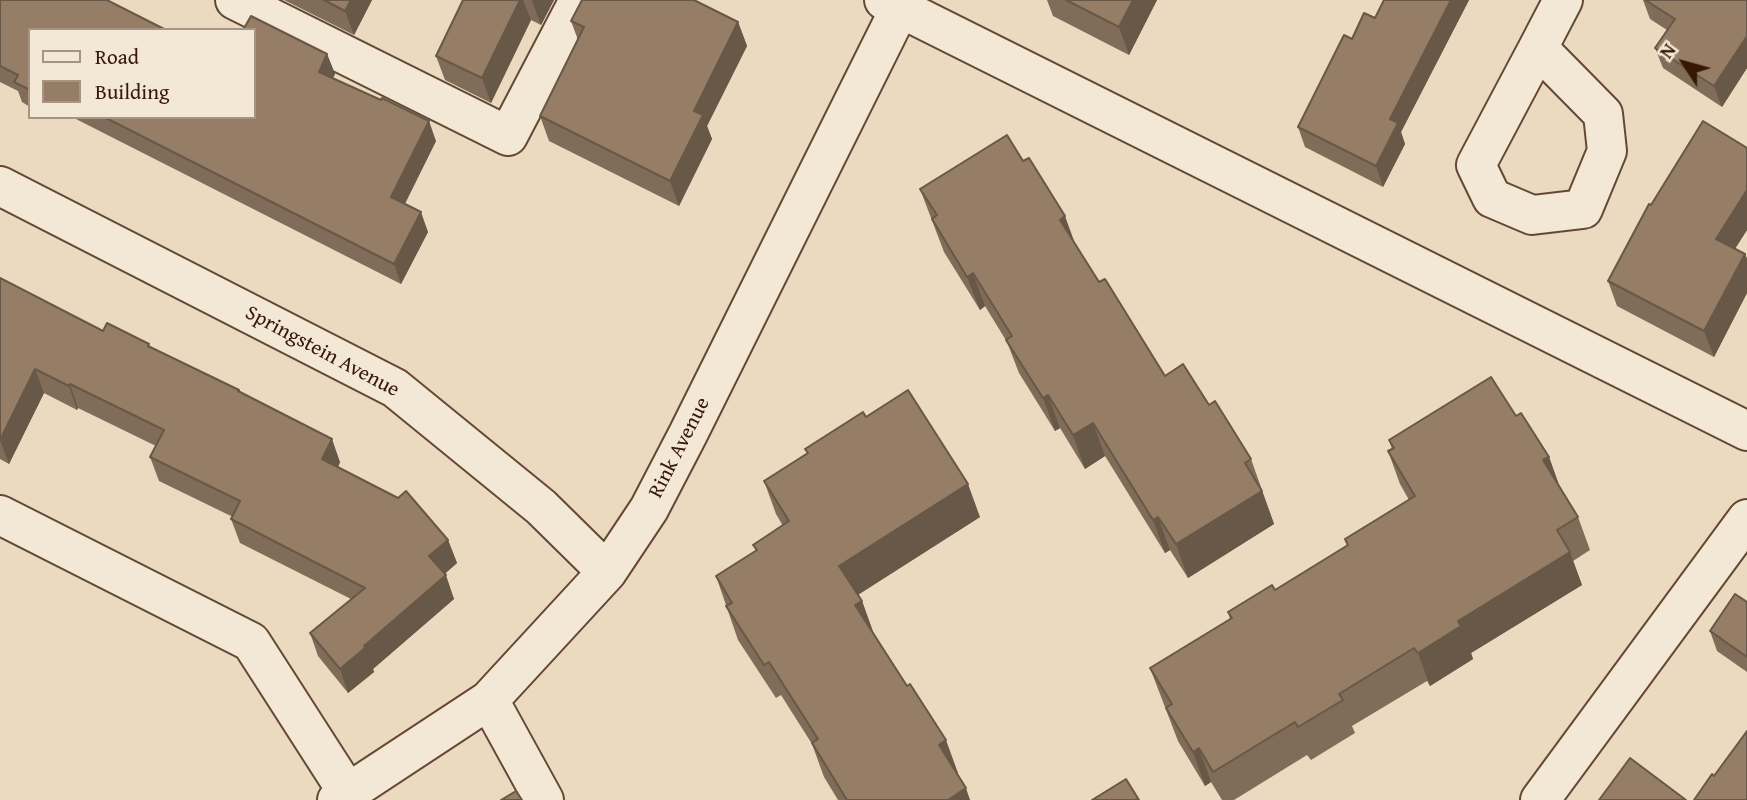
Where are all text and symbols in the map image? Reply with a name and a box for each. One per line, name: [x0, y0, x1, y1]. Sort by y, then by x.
legend: [28, 28, 256, 119]
north arrow: [1649, 28, 1719, 98]
text: N: [1652, 37, 1682, 64]
text: Road: [95, 41, 139, 72]
text: Building: [95, 76, 169, 107]
street label: Springstein Avenue: [241, 301, 403, 403]
street label: Rink Avenue: [644, 393, 716, 503]

